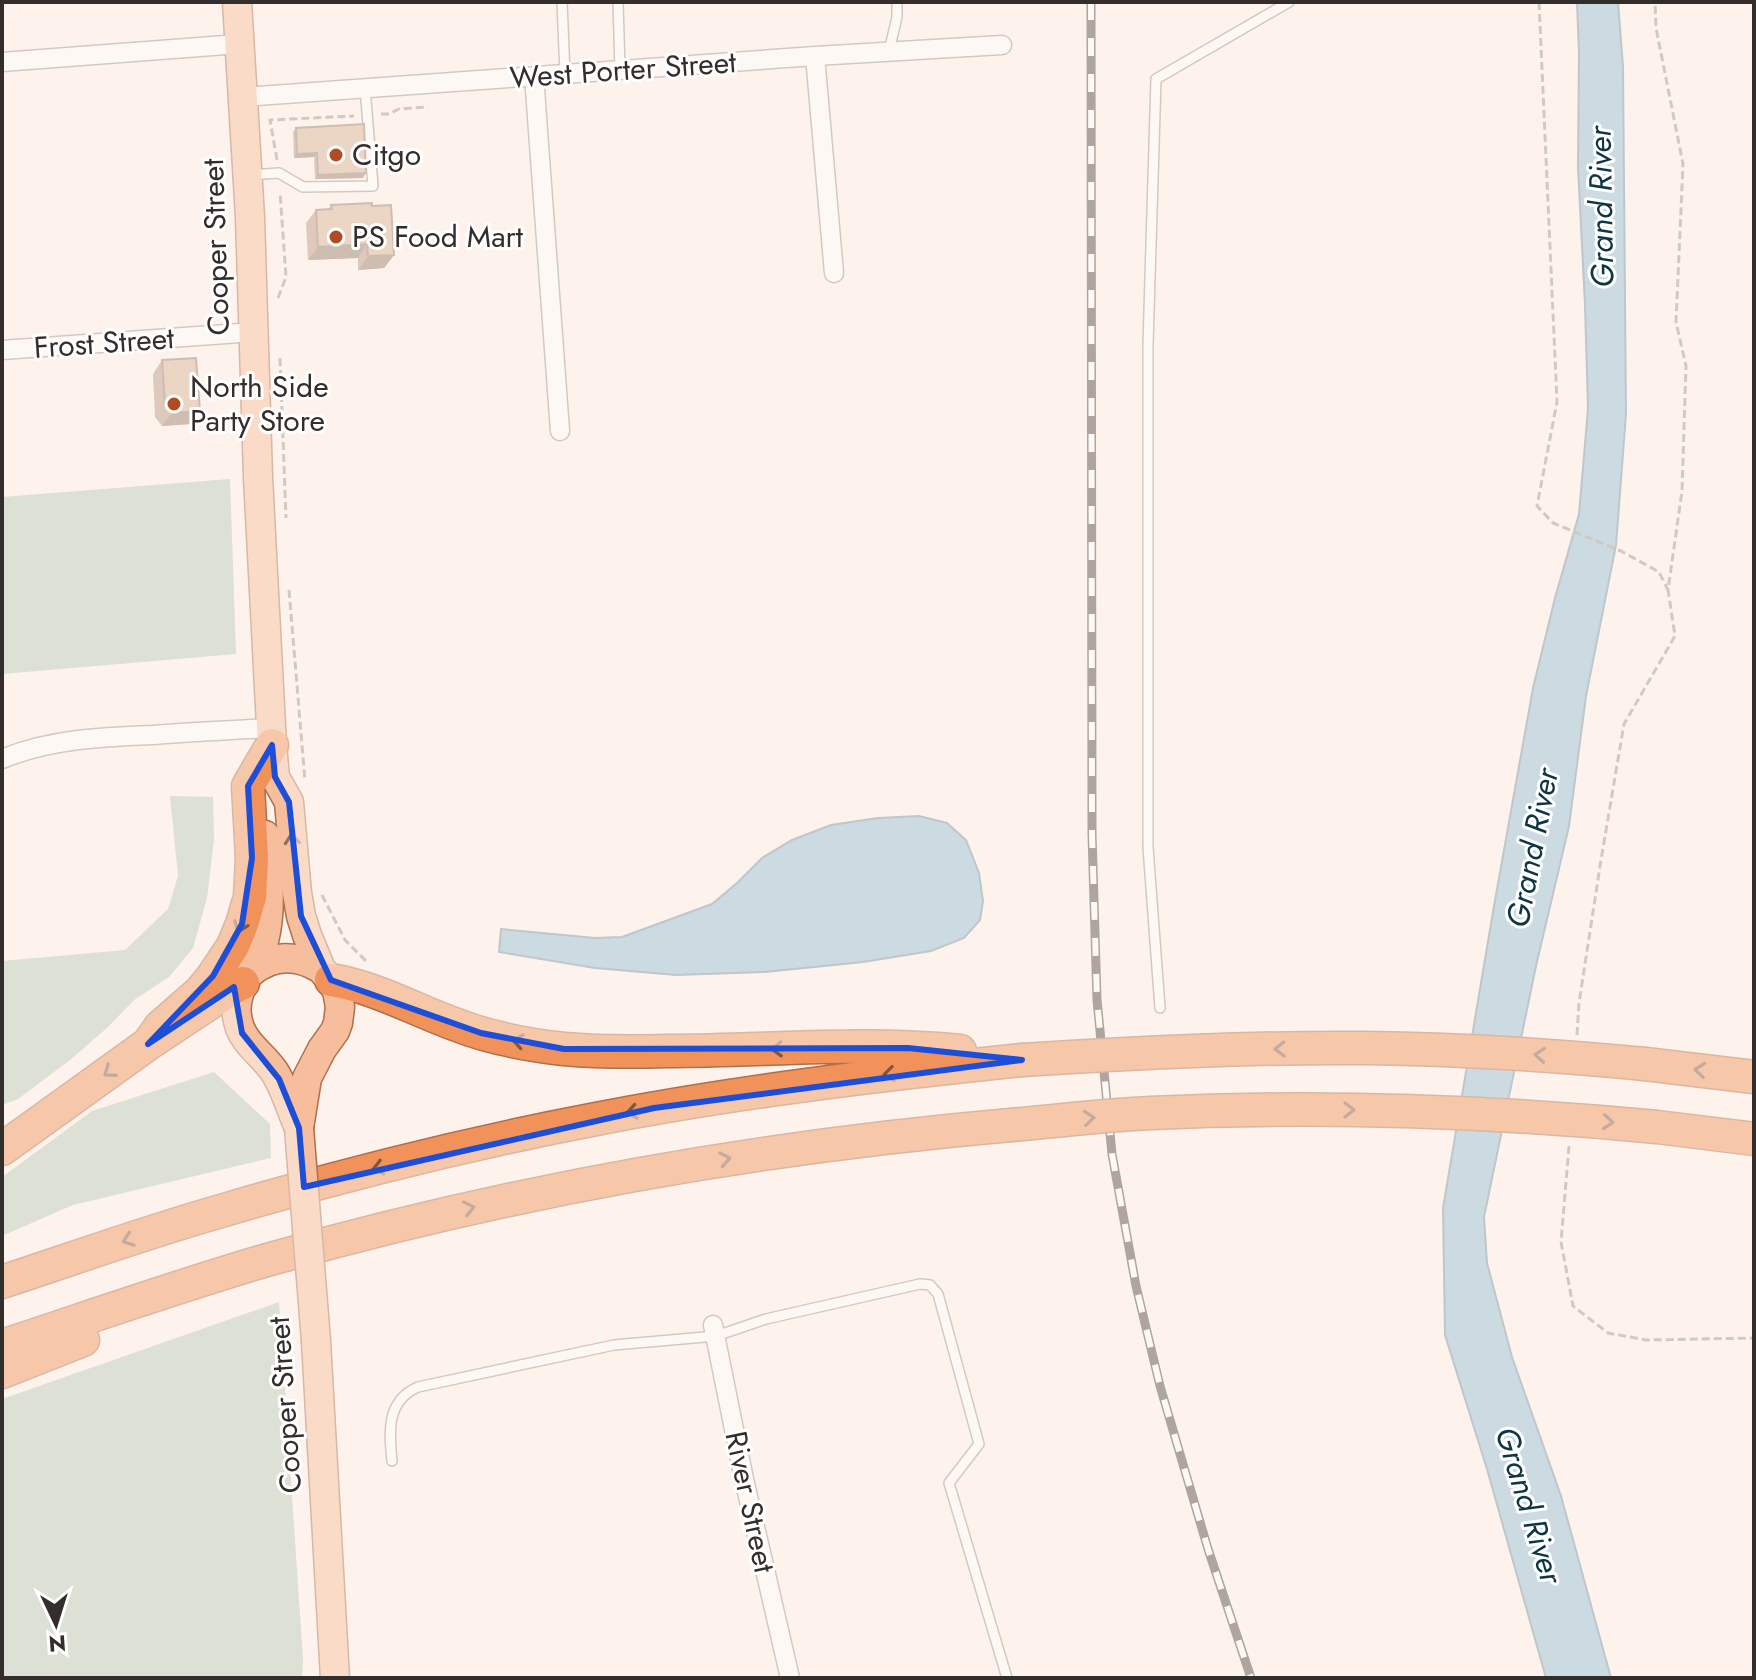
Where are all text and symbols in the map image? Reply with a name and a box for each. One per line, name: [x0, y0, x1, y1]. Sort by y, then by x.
street label: West Porter Street: [508, 40, 738, 99]
water label: Grand River: [1577, 124, 1625, 288]
place label: Citgo: [352, 133, 421, 176]
marker: Citgo: [327, 146, 345, 164]
street label: Cooper Street: [191, 157, 240, 336]
place label: PS Food Mart: [352, 215, 524, 258]
marker: PS Food Mart: [327, 228, 345, 246]
street label: Frost Street: [32, 316, 176, 369]
place label: North Side Party Store: [190, 365, 329, 442]
marker: North Side Party Store: [165, 395, 183, 413]
water label: Grand River: [1494, 762, 1570, 932]
one-way arrow: [284, 832, 301, 845]
one-way arrow: [234, 919, 250, 933]
one-way arrow: [511, 1034, 525, 1051]
one-way arrow: [770, 1040, 783, 1057]
one-way arrow: [1273, 1040, 1286, 1058]
one-way arrow: [1533, 1047, 1546, 1064]
one-way arrow: [103, 1062, 117, 1077]
one-way arrow: [1693, 1062, 1706, 1079]
one-way arrow: [882, 1065, 896, 1082]
one-way arrow: [1343, 1101, 1356, 1119]
one-way arrow: [625, 1103, 639, 1120]
one-way arrow: [1083, 1110, 1096, 1127]
one-way arrow: [1602, 1113, 1615, 1130]
one-way arrow: [718, 1151, 731, 1168]
one-way arrow: [372, 1158, 385, 1175]
one-way arrow: [462, 1201, 476, 1218]
one-way arrow: [122, 1231, 136, 1247]
street label: Cooper Street: [257, 1315, 312, 1495]
water label: Grand River: [1483, 1421, 1575, 1591]
street label: River Street: [715, 1427, 787, 1577]
north arrow: [16, 1584, 96, 1664]
text: N: [48, 1627, 67, 1661]

